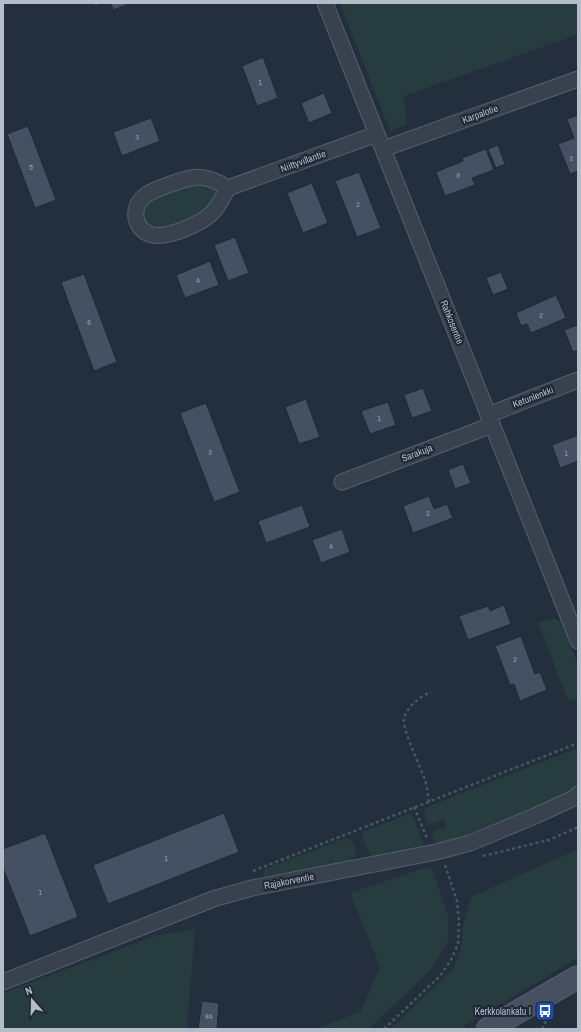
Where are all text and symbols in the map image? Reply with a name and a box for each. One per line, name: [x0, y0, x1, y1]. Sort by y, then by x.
house number: 1: [258, 77, 262, 87]
street label: Karpalotie: [460, 101, 500, 127]
house number: 3: [135, 132, 139, 142]
street label: Niittyvillantie: [279, 147, 328, 175]
house number: 3: [569, 153, 573, 163]
house number: 5: [29, 162, 33, 172]
house number: 9: [456, 170, 460, 180]
house number: 2: [356, 199, 360, 209]
house number: 4: [196, 275, 200, 285]
street label: Rahkosentie: [437, 298, 467, 346]
house number: 2: [539, 310, 543, 320]
house number: 6: [87, 317, 91, 327]
street label: Ketunlenkki: [511, 383, 555, 411]
house number: 1: [377, 413, 381, 423]
street label: Sarakuja: [400, 441, 435, 465]
house number: 3: [208, 447, 212, 457]
house number: 1: [564, 448, 568, 458]
house number: 2: [426, 508, 430, 518]
house number: 4: [329, 541, 333, 551]
house number: 2: [513, 654, 517, 664]
house number: 1: [164, 853, 168, 863]
street label: Rajakorventie: [263, 870, 316, 892]
house number: 1: [38, 887, 42, 897]
north arrow: [12, 980, 52, 1020]
text: N: [23, 983, 34, 998]
bus stop icon: Kerkkolankatu I: [534, 1000, 556, 1022]
place label: Kerkkolankatu I: [474, 1005, 531, 1018]
house number: 84: [205, 1011, 213, 1021]

